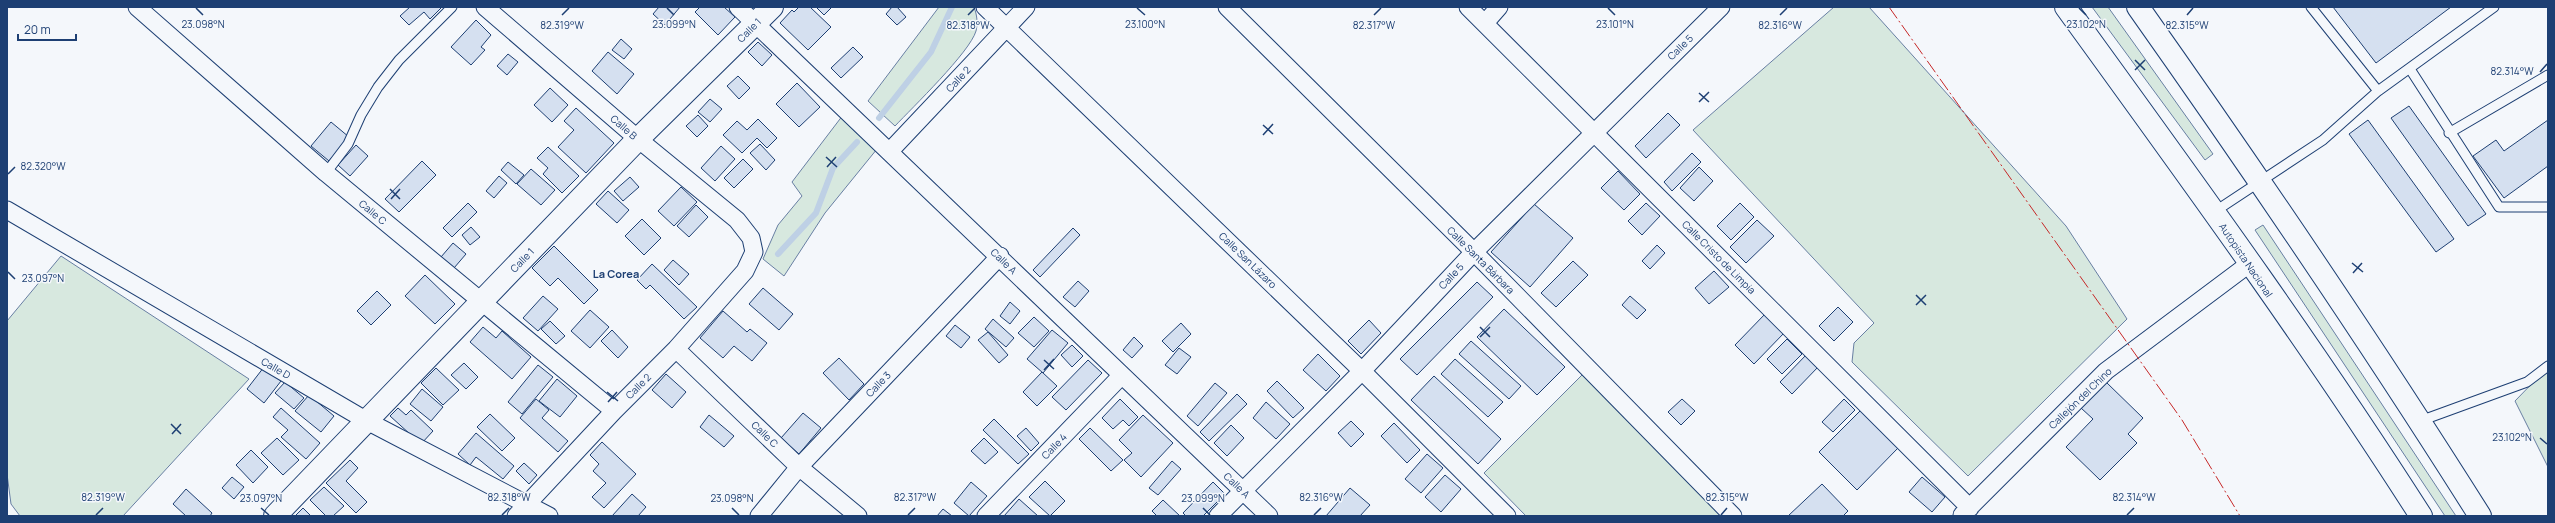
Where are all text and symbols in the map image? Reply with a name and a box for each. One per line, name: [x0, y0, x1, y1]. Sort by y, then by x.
street label: Calle 1: [734, 15, 764, 45]
scale bar: [18, 16, 76, 42]
text: 23.098°N: [181, 17, 225, 31]
text: 23.099°N: [652, 17, 696, 31]
text: 23.100°N: [1125, 17, 1165, 31]
text: 23.101°N: [1596, 17, 1634, 31]
text: 23.102°N: [2066, 17, 2106, 31]
text: 82.319°W: [540, 18, 584, 32]
text: 82.318°W: [946, 18, 990, 32]
text: 82.317°W: [1353, 18, 1396, 32]
text: 82.316°W: [1758, 18, 1802, 32]
text: 82.315°W: [2165, 18, 2209, 32]
text: 20 m: [24, 21, 51, 38]
street label: Calle 5: [1664, 31, 1696, 63]
street label: Calle 2: [942, 63, 974, 95]
text: 82.314°W: [2490, 64, 2534, 78]
street label: Calle B: [608, 111, 640, 143]
text: 82.320°W: [20, 159, 66, 173]
street label: Calle C: [356, 196, 390, 228]
street label: Calle Cristo de Limpia: [1679, 217, 1759, 297]
street label: Autopista Nacional: [2216, 220, 2276, 300]
street label: Calle Santa Bárbara: [1444, 223, 1518, 297]
street label: Calle San Lázaro: [1216, 229, 1280, 291]
street label: Calle 1: [507, 245, 537, 275]
street label: Calle A: [988, 245, 1021, 277]
street label: Calle 5: [1435, 260, 1467, 292]
district label: La Corea: [593, 266, 639, 281]
text: 23.097°N: [22, 271, 64, 285]
street label: Calle D: [259, 354, 294, 382]
street label: Callejón del Chino: [2045, 364, 2115, 432]
street label: Calle 3: [862, 368, 894, 400]
street label: Calle 2: [622, 370, 654, 402]
street label: Calle C: [748, 418, 782, 450]
street label: Calle 4: [1038, 430, 1070, 462]
text: 23.102°N: [2492, 430, 2532, 444]
street label: Calle A: [1221, 469, 1254, 501]
text: 82.319°W: [81, 490, 125, 504]
text: 82.318°W: [487, 490, 531, 504]
text: 82.317°W: [894, 490, 937, 504]
text: 82.316°W: [1299, 490, 1343, 504]
text: 82.315°W: [1705, 490, 1749, 504]
text: 82.314°W: [2112, 490, 2156, 504]
text: 23.097°N: [240, 491, 282, 505]
text: 23.098°N: [710, 491, 754, 505]
text: 23.099°N: [1181, 491, 1225, 505]

